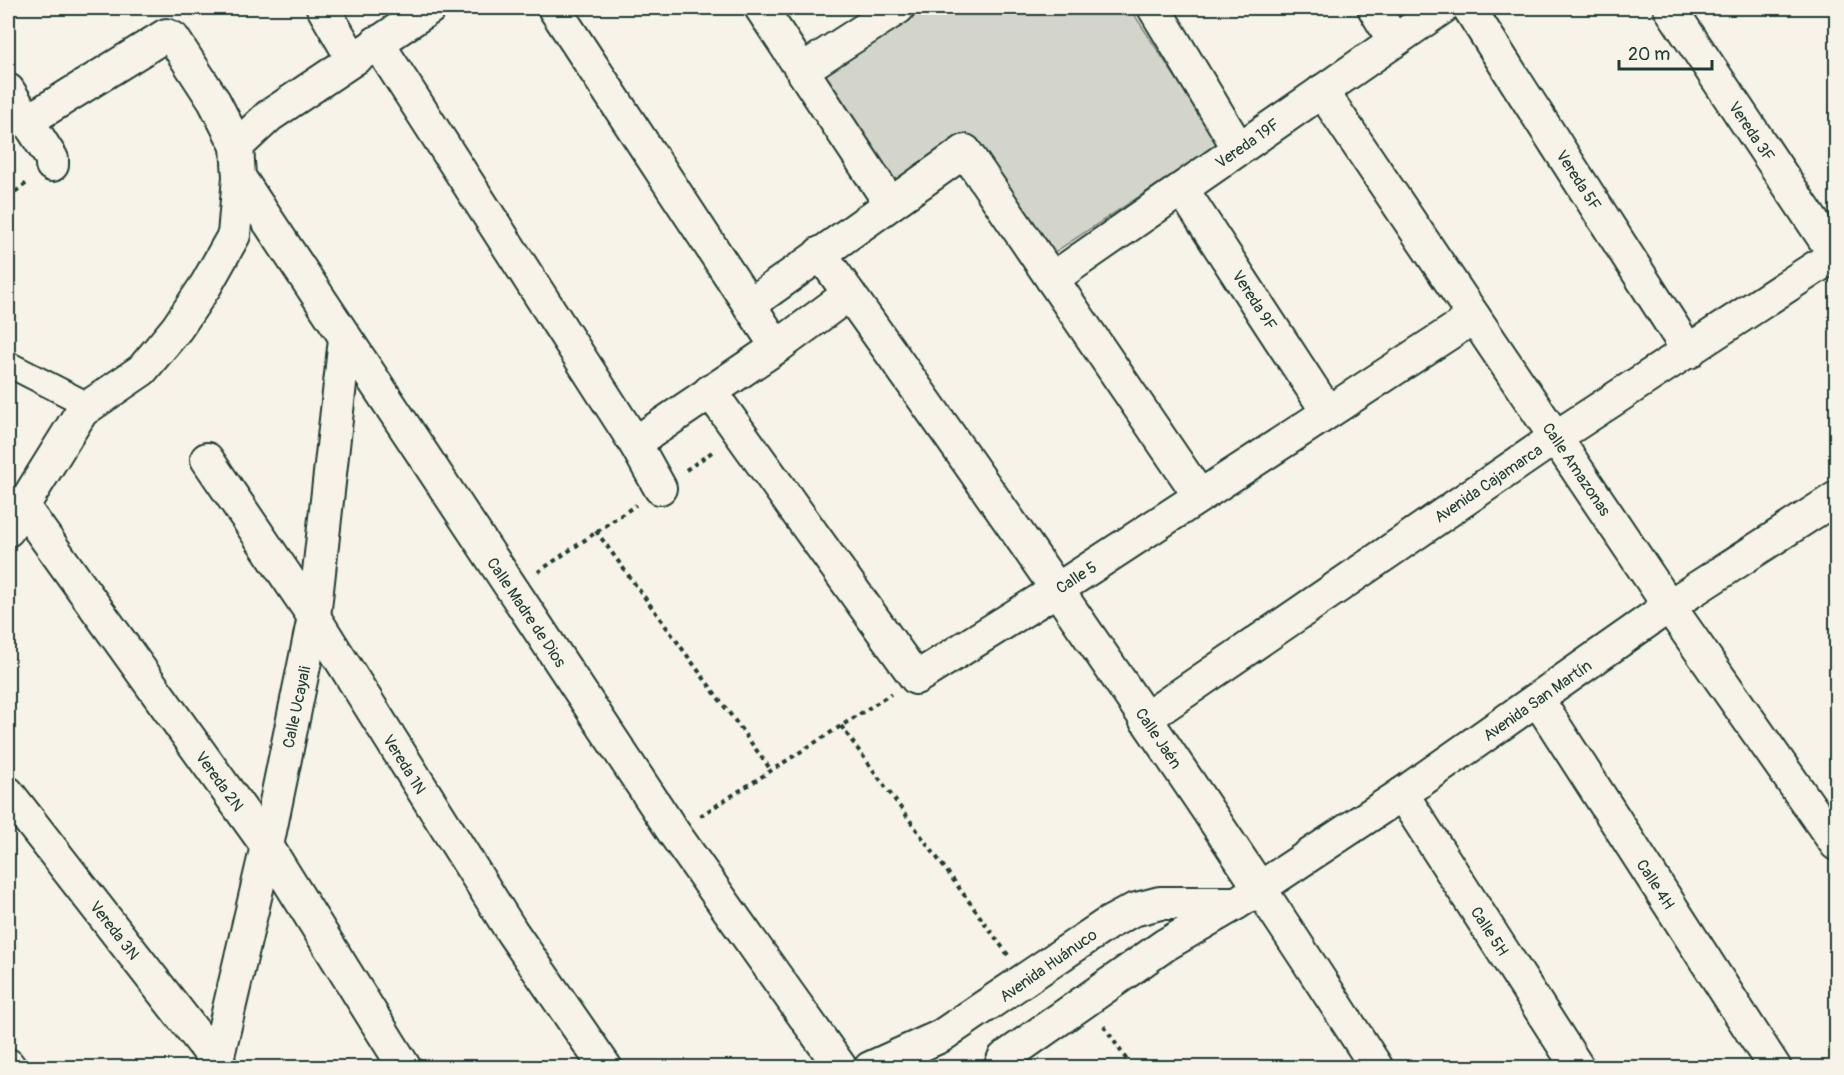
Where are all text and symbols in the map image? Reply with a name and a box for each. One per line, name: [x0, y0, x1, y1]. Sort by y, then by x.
scale bar: [1619, 33, 1712, 71]
text: 20 m: [1628, 43, 1670, 66]
street label: Vereda 3F: [1724, 98, 1779, 166]
street label: Vereda 19F: [1212, 114, 1284, 173]
street label: Vereda 5F: [1551, 147, 1605, 215]
street label: Vereda 9F: [1227, 267, 1281, 335]
street label: Calle Amazonas: [1538, 419, 1615, 520]
street label: Avenida Cajamarca: [1431, 440, 1546, 527]
street label: Calle Madre de Dios: [482, 554, 570, 671]
street label: Calle 5: [1052, 557, 1101, 598]
street label: Avenida San Martín: [1479, 656, 1596, 746]
street label: Calle Ucayali: [279, 664, 315, 750]
street label: Calle Jaén: [1131, 704, 1186, 773]
street label: Vereda 1N: [378, 731, 430, 798]
street label: Vereda 2N: [191, 748, 248, 815]
street label: Calle 4H: [1632, 856, 1679, 913]
street label: Vereda 3N: [85, 897, 143, 964]
street label: Calle 5H: [1466, 903, 1513, 960]
street label: Avenida Huánuco: [996, 925, 1101, 1007]

